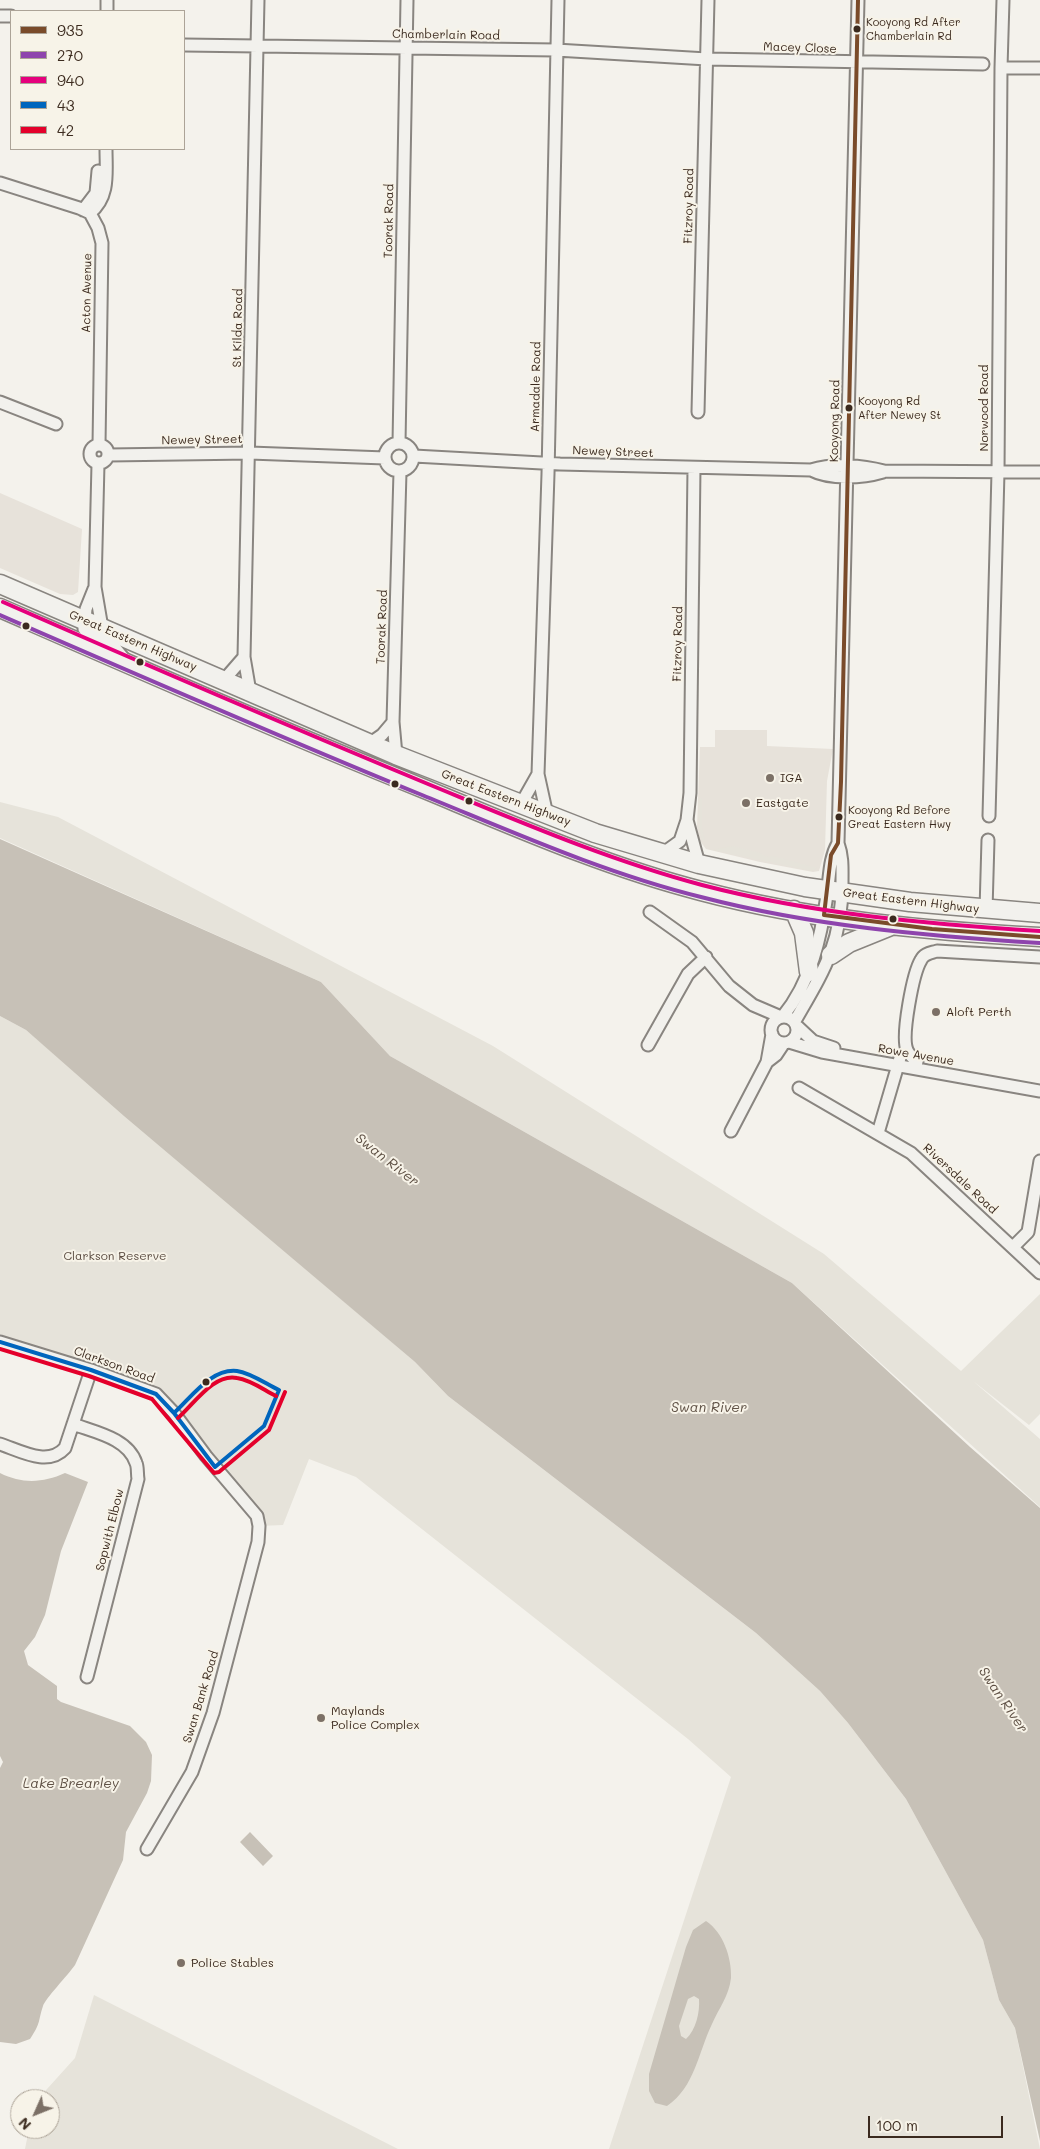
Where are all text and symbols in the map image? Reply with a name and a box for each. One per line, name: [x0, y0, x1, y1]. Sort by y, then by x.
legend: [10, 10, 185, 150]
place label: Kooyong Rd After Chamberlain Rd: [866, 16, 961, 42]
text: 935: [57, 20, 83, 40]
marker: Kooyong Rd After Chamberlain Rd: [852, 24, 862, 34]
street label: Chamberlain Road: [392, 27, 500, 43]
street label: Macey Close: [763, 40, 837, 56]
text: 270: [57, 45, 83, 65]
text: 940: [57, 70, 84, 90]
text: 43: [57, 95, 75, 115]
text: 42: [57, 120, 74, 140]
street label: Fitzroy Road: [681, 168, 697, 244]
street label: Toorak Road: [381, 184, 397, 258]
street label: Acton Avenue: [79, 253, 95, 333]
street label: St Kilda Road: [230, 289, 246, 367]
street label: Armadale Road: [528, 342, 544, 432]
street label: Norwood Road: [977, 365, 991, 451]
street label: Kooyong Road: [827, 380, 843, 462]
place label: Kooyong Rd After Newey St: [858, 395, 941, 421]
marker: Kooyong Rd After Newey St: [844, 403, 854, 413]
street label: Newey Street: [161, 432, 243, 448]
street label: Newey Street: [572, 443, 654, 461]
street label: Toorak Road: [374, 590, 390, 664]
street label: Fitzroy Road: [670, 606, 686, 682]
street label: Great Eastern Highway: [67, 608, 199, 674]
unlabelled marker: [21, 621, 31, 631]
unlabelled marker: [135, 657, 145, 667]
street label: Great Eastern Highway: [439, 767, 573, 829]
place label: IGA: [780, 771, 802, 785]
marker: IGA: [764, 772, 776, 784]
unlabelled marker: [390, 779, 400, 789]
unlabelled marker: [464, 796, 474, 806]
place label: Eastgate: [756, 796, 809, 810]
marker: Eastgate: [740, 797, 752, 809]
place label: Kooyong Rd Before Great Eastern Hwy: [848, 804, 951, 830]
marker: Kooyong Rd Before Great Eastern Hwy: [834, 812, 844, 822]
street label: Great Eastern Highway: [842, 885, 980, 917]
unlabelled marker: [888, 914, 898, 924]
place label: Aloft Perth: [946, 1005, 1011, 1019]
marker: Aloft Perth: [930, 1006, 942, 1018]
street label: Rowe Avenue: [877, 1041, 955, 1069]
water label: Swan River: [352, 1130, 422, 1190]
street label: Riversdale Road: [920, 1141, 1000, 1217]
park label: Clarkson Reserve: [63, 1249, 167, 1263]
street label: Clarkson Road: [72, 1344, 156, 1386]
unlabelled marker: [201, 1377, 211, 1387]
water label: Swan River: [671, 1400, 747, 1416]
street label: Sopwith Elbow: [93, 1487, 127, 1573]
street label: Swan Bank Road: [180, 1649, 222, 1745]
water label: Swan River: [975, 1664, 1031, 1736]
place label: Maylands Police Complex: [331, 1704, 420, 1732]
marker: Maylands Police Complex: [315, 1712, 327, 1724]
water label: Lake Brearley: [23, 1776, 119, 1792]
place label: Police Stables: [191, 1956, 274, 1970]
marker: Police Stables: [175, 1957, 187, 1969]
north arrow: [10, 2089, 60, 2139]
scale bar: [870, 2106, 1005, 2138]
text: N: [14, 2114, 35, 2135]
text: 100 m: [876, 2115, 918, 2135]

